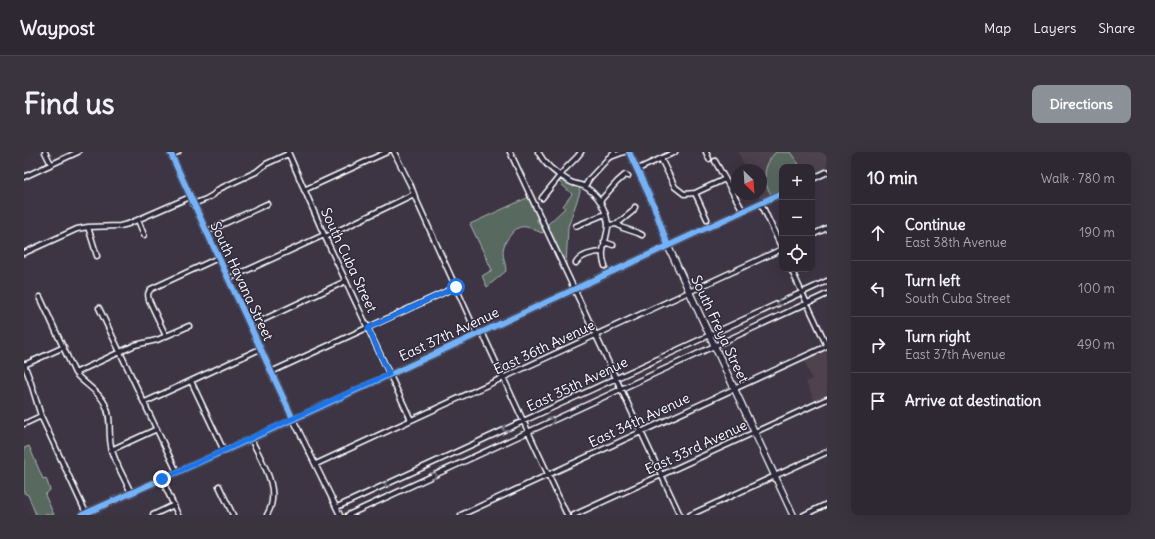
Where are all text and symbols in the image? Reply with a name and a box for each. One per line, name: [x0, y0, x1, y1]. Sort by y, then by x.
text: Waypost: [20, 16, 95, 40]
text: Map: [984, 19, 1011, 37]
text: Layers: [1033, 19, 1076, 37]
text: Share: [1098, 19, 1135, 37]
button: Directions: [1032, 85, 1131, 123]
text: Find us: [24, 86, 115, 122]
north arrow: [731, 164, 767, 200]
map controls: [779, 164, 815, 272]
button: +: [779, 164, 815, 200]
text: 10 min: [867, 167, 918, 189]
text: Walk · 780 m: [1041, 170, 1115, 187]
button: −: [779, 200, 815, 236]
street label: South Cuba Street: [317, 205, 381, 316]
text: Continue: [905, 215, 966, 234]
street label: South Havana Street: [206, 219, 278, 344]
icon: ahead: [867, 222, 889, 244]
text: 190 m: [1079, 224, 1115, 241]
text: East 38th Avenue: [905, 234, 1007, 251]
button: locate: [779, 236, 815, 272]
text: Turn left: [905, 271, 960, 290]
street label: South Freya Street: [687, 272, 753, 386]
route start: [447, 278, 465, 296]
icon: left: [867, 278, 889, 300]
text: 100 m: [1078, 280, 1115, 297]
text: South Cuba Street: [905, 290, 1010, 307]
one-way arrow: [775, 298, 783, 306]
street label: East 37th Avenue: [396, 303, 502, 365]
street label: East 36th Avenue: [491, 316, 597, 378]
text: Turn right: [905, 327, 970, 346]
icon: right: [867, 334, 889, 356]
text: 490 m: [1077, 336, 1115, 353]
text: East 37th Avenue: [905, 346, 1006, 363]
one-way arrow: [657, 352, 665, 360]
street label: East 35th Avenue: [524, 353, 630, 415]
street label: East 34th Avenue: [586, 389, 692, 451]
icon: arrive: [867, 390, 889, 412]
text: Arrive at destination: [905, 391, 1041, 410]
street label: East 33rd Avenue: [642, 416, 750, 478]
one-way arrow: [547, 417, 555, 425]
one-way arrow: [501, 424, 509, 432]
route end: [153, 470, 171, 488]
one-way arrow: [429, 472, 437, 480]
one-way arrow: [383, 479, 391, 487]

